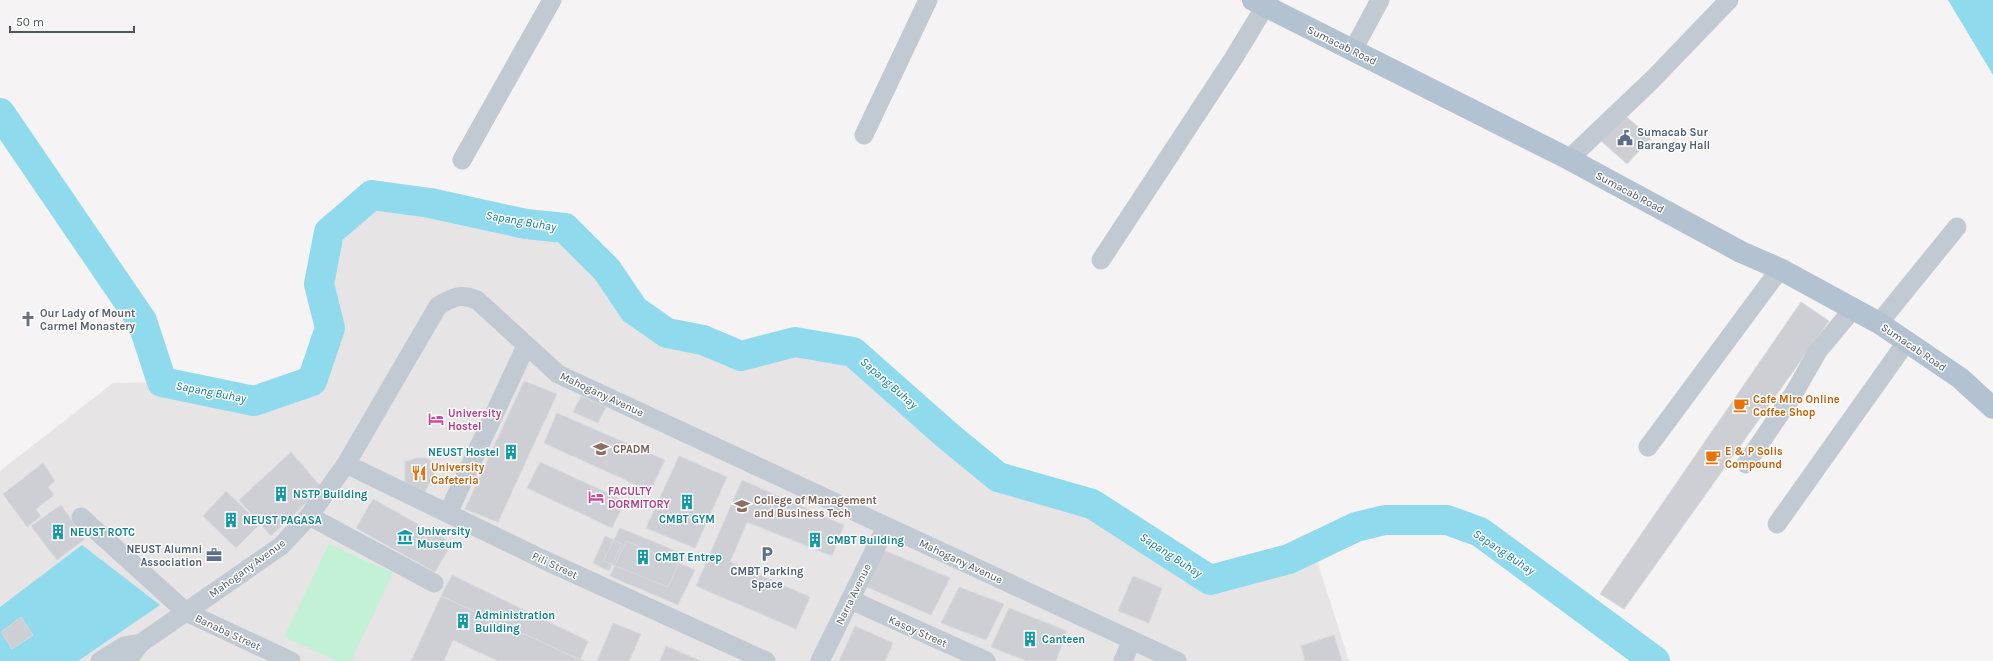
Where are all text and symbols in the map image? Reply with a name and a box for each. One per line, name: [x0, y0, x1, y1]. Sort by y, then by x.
scale bar: [10, 8, 134, 34]
text: 50 m: [16, 15, 44, 29]
street label: Sumacab Road: [1305, 23, 1379, 68]
place label: Sumacab Sur Barangay Hall: [1637, 126, 1710, 152]
public building icon: Sumacab Sur Barangay Hall: [1616, 129, 1634, 147]
street label: Sumacab Road: [1593, 169, 1666, 216]
water label: Sapang Buhay: [485, 208, 558, 234]
place label: Our Lady of Mount Carmel Monastery: [40, 307, 136, 333]
church icon: Our Lady of Mount Carmel Monastery: [19, 310, 37, 328]
street label: Sumacab Road: [1879, 321, 1949, 374]
water label: Sapang Buhay: [858, 354, 921, 412]
street label: Mahogany Avenue: [558, 369, 646, 420]
water label: Sapang Buhay: [175, 378, 248, 406]
place label: Cafe Miro Online Coffee Shop: [1753, 393, 1840, 419]
cafe icon: Cafe Miro Online Coffee Shop: [1732, 396, 1750, 414]
place label: University Hostel: [448, 407, 502, 433]
hotel icon: University Hostel: [427, 410, 445, 428]
school or university icon: CPADM: [592, 440, 610, 458]
building icon: NEUST Hostel: [502, 443, 520, 461]
place label: CPADM: [613, 443, 650, 456]
place label: E & P Solis Compound: [1725, 445, 1783, 471]
place label: NEUST Hostel: [428, 446, 499, 459]
cafe icon: E & P Solis Compound: [1704, 448, 1722, 466]
place label: University Cafeteria: [431, 461, 485, 487]
restaurant icon: University Cafeteria: [410, 464, 428, 482]
building icon: NSTP Building: [272, 485, 290, 503]
place label: FACULTY DORMITORY: [608, 485, 671, 511]
place label: NSTP Building: [293, 488, 368, 501]
hotel icon: FACULTY DORMITORY: [587, 488, 605, 506]
building icon: CMBT GYM: [678, 493, 696, 511]
place label: College of Management and Business Tech: [754, 494, 877, 520]
school or university icon: College of Management and Business Tech: [733, 497, 751, 515]
building icon: NEUST PAGASA: [222, 511, 240, 529]
place label: CMBT GYM: [659, 513, 715, 526]
place label: NEUST PAGASA: [243, 514, 322, 527]
building icon: NEUST ROTC: [49, 523, 67, 541]
place label: University Museum: [417, 525, 471, 551]
place label: NEUST ROTC: [70, 526, 135, 539]
water label: Sapang Buhay: [1471, 526, 1538, 578]
museum icon: University Museum: [396, 528, 414, 546]
water label: Sapang Buhay: [1137, 530, 1205, 581]
building icon: CMBT Building: [806, 531, 824, 549]
place label: CMBT Building: [827, 534, 905, 547]
street label: Mahogany Avenue: [207, 536, 288, 600]
street label: Mahogany Avenue: [917, 536, 1005, 587]
place label: NEUST Alumni Association: [126, 543, 202, 569]
parking icon: CMBT Parking Space: [758, 545, 776, 563]
office icon: NEUST Alumni Association: [205, 546, 223, 564]
building icon: CMBT Entrep: [634, 548, 652, 566]
street label: Pili Street: [530, 549, 580, 582]
place label: CMBT Entrep: [655, 551, 722, 564]
street label: Narra Avenue: [833, 561, 874, 627]
place label: CMBT Parking Space: [731, 565, 804, 591]
place label: Administration Building: [475, 609, 555, 635]
street label: Banaba Street: [193, 612, 263, 653]
building icon: Administration Building: [454, 612, 472, 630]
street label: Kasoy Street: [887, 613, 949, 650]
building icon: Canteen: [1021, 630, 1039, 648]
place label: Canteen: [1042, 633, 1085, 646]

